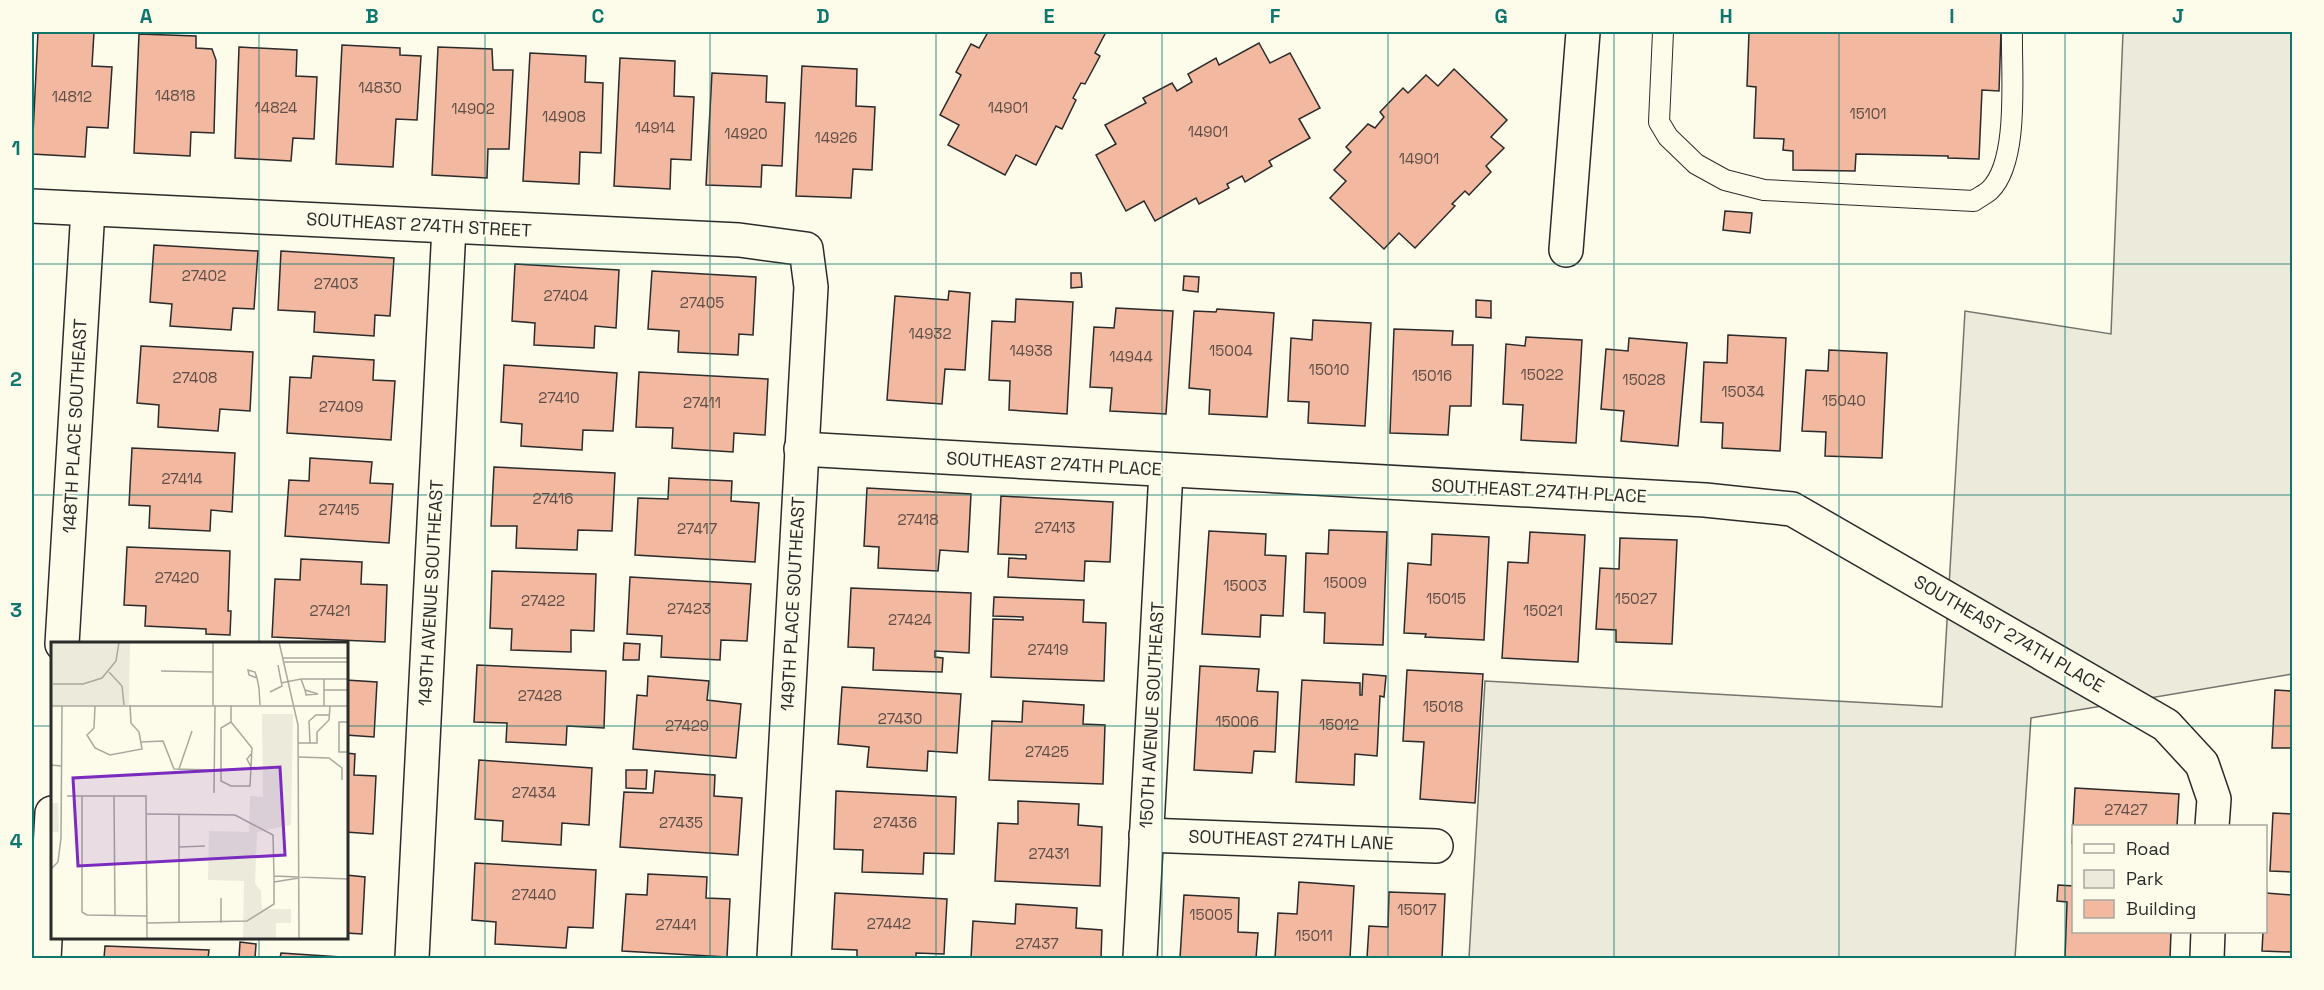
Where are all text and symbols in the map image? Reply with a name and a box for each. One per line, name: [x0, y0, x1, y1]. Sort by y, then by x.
text: A: [140, 3, 153, 29]
text: B: [365, 3, 379, 29]
text: C: [592, 3, 605, 29]
text: D: [816, 3, 830, 29]
text: E: [1043, 3, 1055, 29]
text: F: [1270, 3, 1281, 29]
text: G: [1494, 3, 1508, 29]
text: H: [1719, 3, 1733, 29]
text: I: [1949, 3, 1955, 29]
text: J: [2172, 3, 2184, 29]
house number: 14830: [358, 78, 402, 97]
house number: 14818: [155, 86, 195, 105]
house number: 14812: [52, 87, 92, 106]
house number: 14824: [255, 98, 297, 117]
house number: 14901: [988, 98, 1028, 117]
house number: 14902: [451, 99, 495, 118]
house number: 15101: [1849, 104, 1887, 123]
house number: 14908: [542, 107, 586, 126]
house number: 14914: [635, 118, 675, 137]
house number: 14901: [1188, 122, 1228, 141]
house number: 14920: [724, 124, 768, 143]
house number: 14926: [814, 128, 858, 147]
text: 1: [11, 135, 21, 161]
house number: 14901: [1399, 149, 1439, 168]
street label: SOUTHEAST 274TH STREET: [306, 207, 533, 242]
house number: 27402: [182, 266, 226, 285]
house number: 27403: [314, 274, 358, 293]
house number: 27404: [544, 286, 588, 305]
house number: 27405: [680, 293, 724, 312]
street label: 148TH PLACE SOUTHEAST: [57, 318, 92, 534]
house number: 14932: [909, 324, 951, 343]
house number: 14938: [1009, 341, 1053, 360]
house number: 15004: [1209, 341, 1253, 360]
house number: 14944: [1109, 347, 1153, 366]
house number: 15010: [1309, 360, 1349, 379]
house number: 15022: [1521, 365, 1563, 384]
text: 2: [10, 366, 22, 392]
house number: 15016: [1412, 366, 1452, 385]
house number: 27408: [173, 368, 217, 387]
house number: 15028: [1622, 370, 1666, 389]
house number: 15034: [1721, 382, 1765, 401]
house number: 27410: [538, 388, 580, 407]
house number: 15040: [1822, 391, 1866, 410]
house number: 27411: [683, 393, 721, 412]
house number: 27409: [319, 397, 363, 416]
street label: SOUTHEAST 274TH PLACE: [946, 446, 1162, 481]
house number: 27414: [161, 469, 203, 488]
street label: SOUTHEAST 274TH PLACE: [1431, 473, 1647, 508]
street label: 149TH AVENUE SOUTHEAST: [413, 479, 448, 707]
house number: 27416: [533, 489, 573, 508]
street label: 149TH PLACE SOUTHEAST: [775, 496, 810, 712]
house number: 27415: [319, 500, 359, 519]
house number: 27418: [897, 510, 939, 529]
house number: 27413: [1035, 518, 1075, 537]
house number: 27417: [677, 519, 717, 538]
house number: 27420: [155, 568, 199, 587]
street label: SOUTHEAST 274TH PLACE: [1910, 570, 2108, 697]
house number: 15009: [1323, 573, 1367, 592]
house number: 15003: [1223, 576, 1267, 595]
house number: 15015: [1426, 589, 1466, 608]
house number: 15027: [1615, 589, 1657, 608]
house number: 27422: [521, 591, 565, 610]
text: 3: [10, 597, 22, 623]
house number: 27423: [667, 599, 711, 618]
house number: 27421: [309, 601, 351, 620]
street label: 150TH AVENUE SOUTHEAST: [1134, 601, 1169, 829]
house number: 15021: [1523, 601, 1563, 620]
house number: 27424: [888, 610, 932, 629]
house number: 27419: [1028, 640, 1068, 659]
inset map: [51, 642, 348, 939]
house number: 27428: [518, 686, 562, 705]
house number: 15018: [1423, 697, 1463, 716]
house number: 27430: [878, 709, 922, 728]
house number: 15006: [1215, 712, 1259, 731]
house number: 15012: [1319, 715, 1359, 734]
house number: 27429: [665, 716, 709, 735]
house number: 27425: [1025, 742, 1069, 761]
house number: 27434: [512, 783, 556, 802]
house number: 27427: [2104, 800, 2148, 819]
house number: 27435: [659, 813, 703, 832]
house number: 27436: [873, 813, 917, 832]
street label: SOUTHEAST 274TH LANE: [1188, 824, 1394, 855]
legend: [2072, 825, 2267, 933]
text: 4: [10, 828, 23, 854]
text: Road: [2126, 837, 2170, 860]
house number: 27431: [1029, 844, 1070, 863]
text: Park: [2126, 867, 2164, 890]
house number: 27440: [512, 885, 556, 904]
text: Building: [2126, 897, 2196, 920]
house number: 15017: [1397, 900, 1437, 919]
house number: 15005: [1189, 905, 1233, 924]
house number: 27442: [867, 914, 911, 933]
house number: 27441: [655, 915, 697, 934]
house number: 15011: [1295, 926, 1333, 945]
house number: 27437: [1015, 934, 1059, 953]

